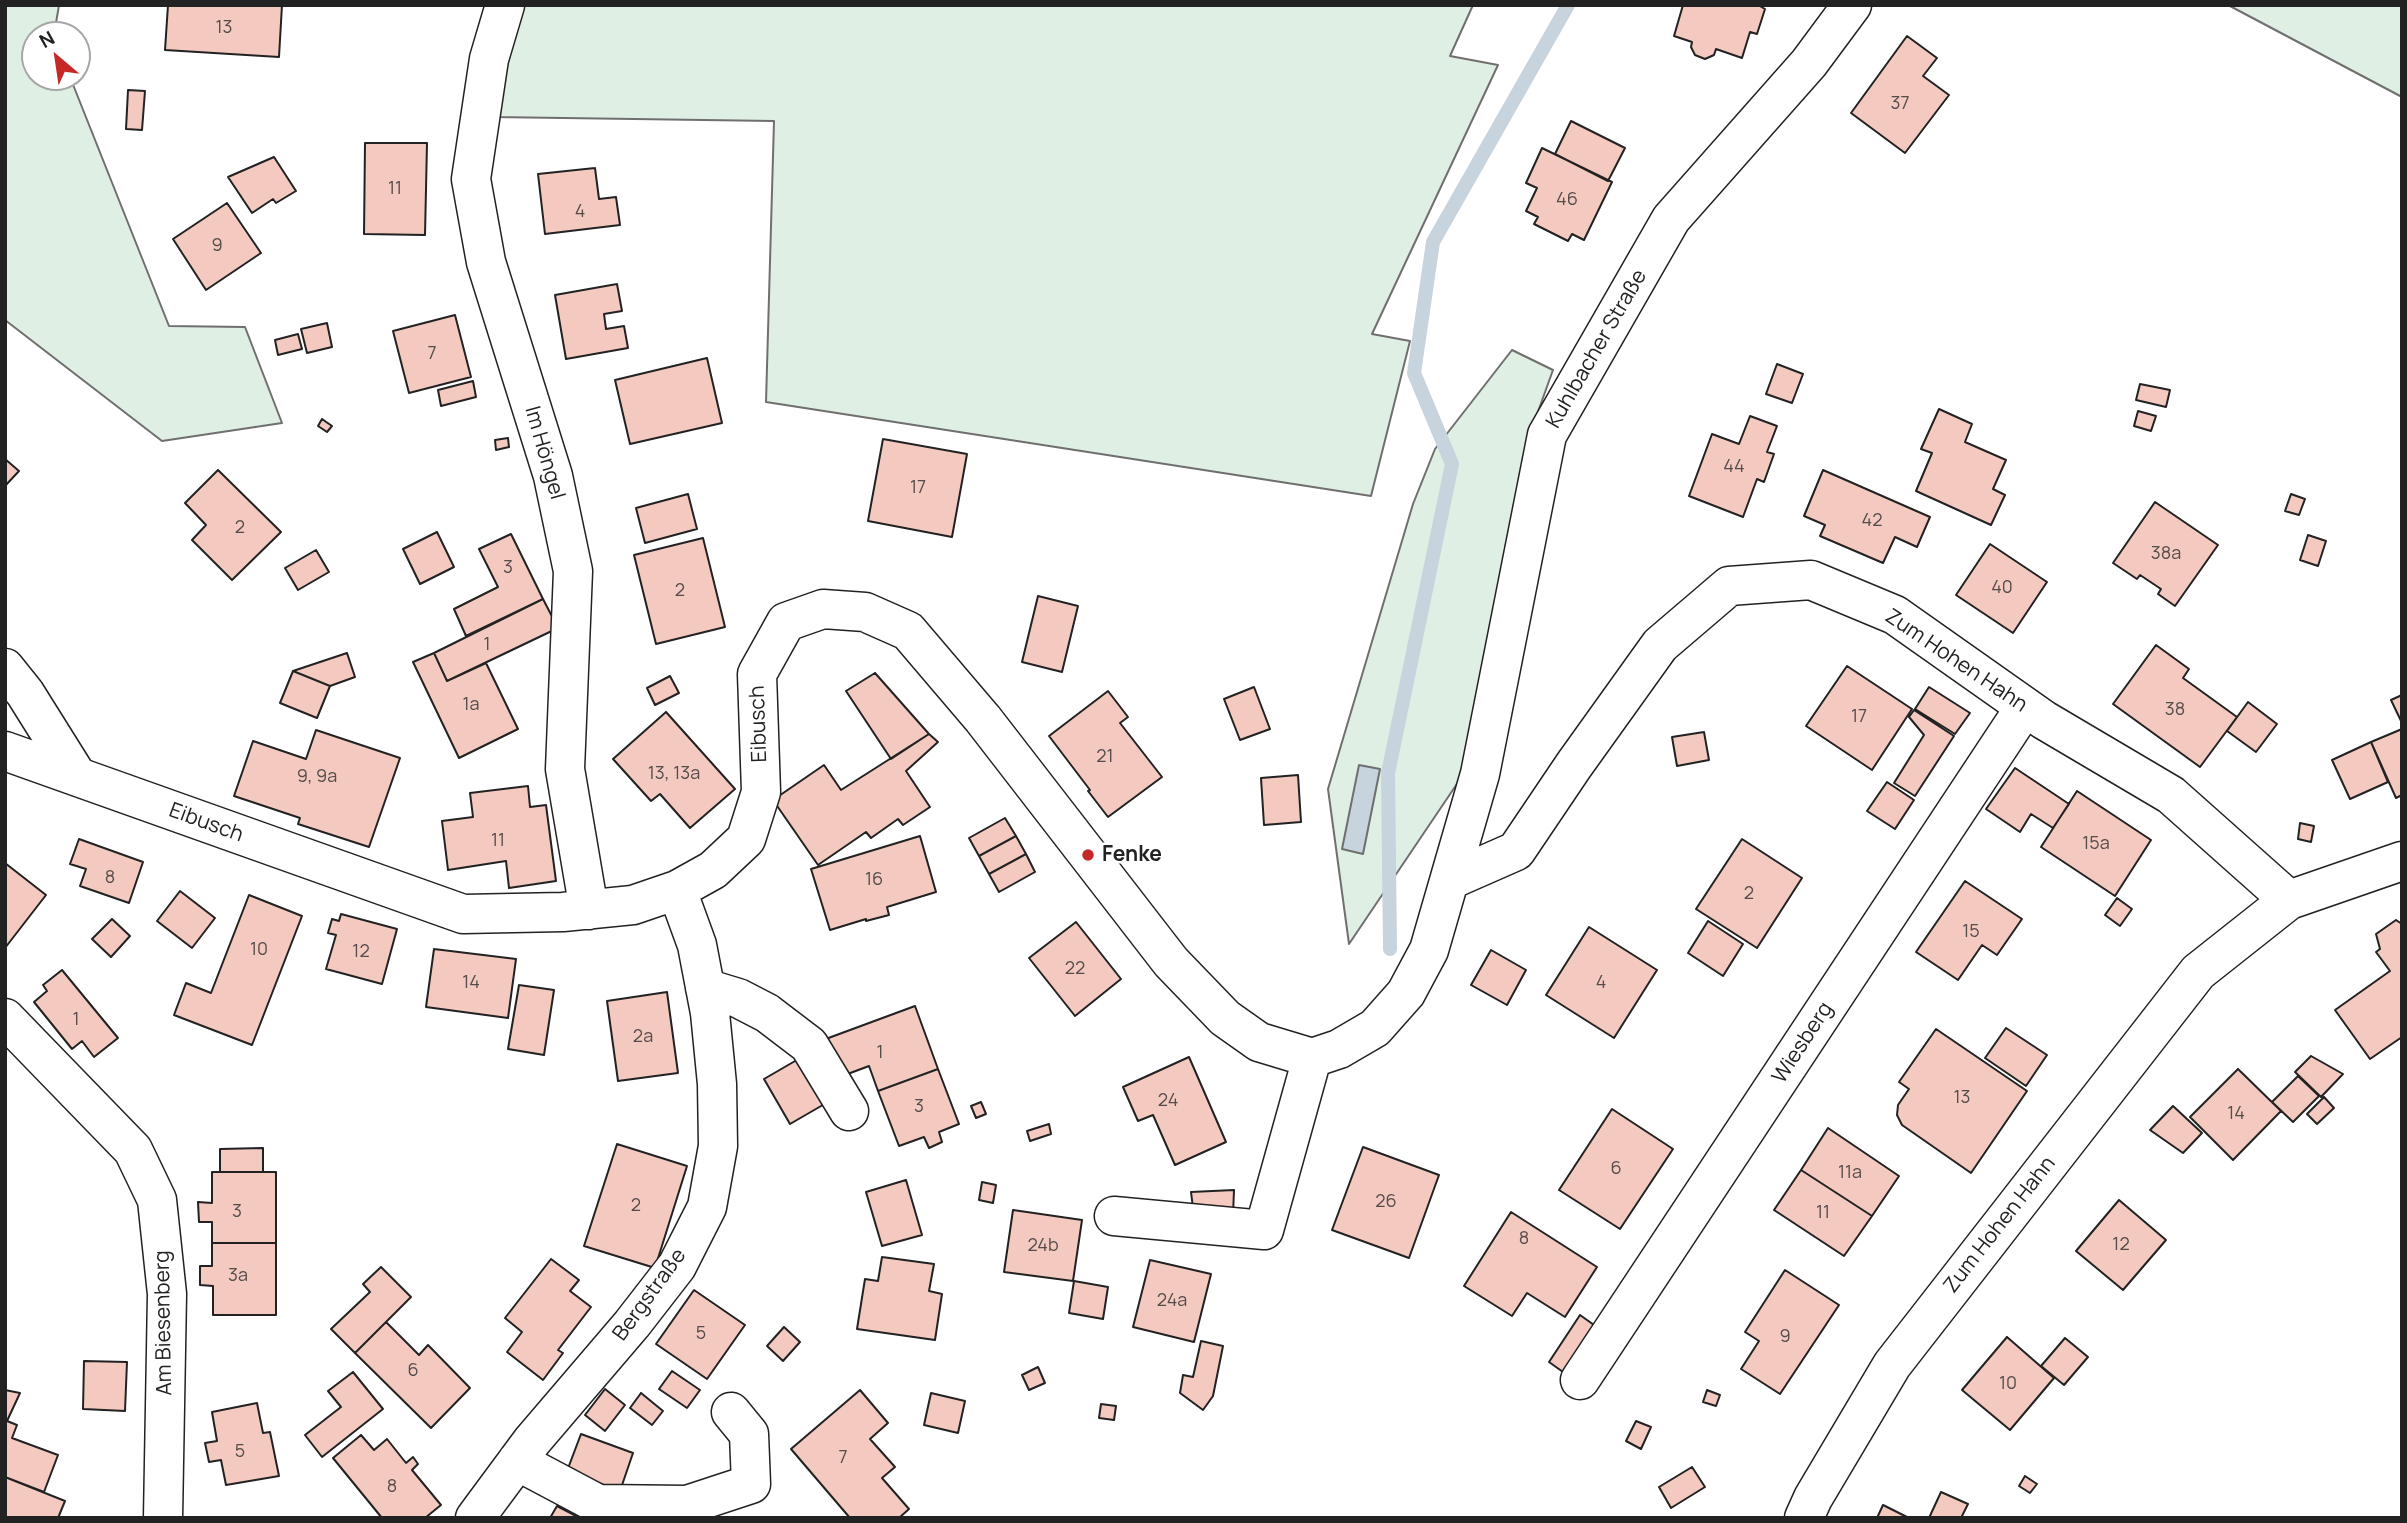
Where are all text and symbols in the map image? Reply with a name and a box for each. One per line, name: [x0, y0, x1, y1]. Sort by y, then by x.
house number: 13: [216, 17, 232, 39]
north arrow: [21, 21, 91, 91]
text: N: [35, 25, 59, 54]
house number: 37: [1891, 93, 1909, 115]
house number: 11: [388, 178, 402, 200]
house number: 46: [1556, 189, 1578, 211]
house number: 4: [575, 201, 585, 223]
house number: 9: [211, 235, 223, 257]
street label: Kuhlbacher Straße: [1541, 265, 1653, 433]
house number: 7: [427, 343, 437, 365]
street label: Im Höngel: [519, 403, 569, 503]
house number: 44: [1723, 456, 1745, 478]
house number: 17: [910, 477, 926, 499]
house number: 42: [1862, 510, 1882, 532]
house number: 2: [235, 517, 245, 539]
house number: 38a: [2151, 543, 2181, 565]
house number: 3: [503, 557, 513, 579]
house number: 40: [1991, 577, 2013, 599]
house number: 2: [675, 580, 685, 602]
street label: Zum Hohen Hahn: [1880, 604, 2032, 718]
house number: 1: [483, 634, 491, 656]
street label: Eibusch: [745, 685, 773, 763]
house number: 1a: [462, 694, 480, 716]
house number: 38: [2165, 699, 2185, 721]
house number: 17: [1851, 706, 1867, 728]
house number: 21: [1096, 746, 1114, 768]
house number: 13, 13a: [648, 763, 700, 785]
house number: 9, 9a: [297, 766, 337, 788]
street label: Eibusch: [166, 798, 246, 848]
house number: 11: [491, 830, 505, 852]
house number: 15a: [2082, 833, 2110, 855]
place label: Fenke: [1102, 842, 1162, 868]
marker: Fenke: [1080, 847, 1096, 863]
house number: 8: [105, 867, 115, 889]
house number: 16: [865, 869, 883, 891]
house number: 2: [1744, 883, 1754, 905]
house number: 15: [1962, 921, 1980, 943]
house number: 10: [250, 939, 268, 961]
house number: 12: [352, 941, 370, 963]
house number: 22: [1065, 958, 1085, 980]
house number: 14: [462, 972, 480, 994]
house number: 4: [1596, 972, 1606, 994]
street label: Wiesberg: [1767, 998, 1839, 1088]
house number: 1: [72, 1009, 80, 1031]
house number: 2a: [633, 1026, 653, 1048]
house number: 1: [876, 1042, 884, 1064]
house number: 13: [1954, 1087, 1970, 1109]
house number: 24: [1158, 1090, 1178, 1112]
house number: 3: [914, 1096, 924, 1118]
house number: 14: [2227, 1103, 2245, 1125]
street label: Zum Hohen Hahn: [1939, 1152, 2061, 1298]
house number: 6: [1610, 1158, 1622, 1180]
house number: 11a: [1838, 1162, 1862, 1184]
house number: 26: [1375, 1191, 1397, 1213]
house number: 2: [631, 1195, 641, 1217]
house number: 3: [232, 1201, 242, 1223]
house number: 11: [1816, 1202, 1830, 1224]
house number: 8: [1519, 1228, 1529, 1250]
house number: 12: [2112, 1234, 2130, 1256]
house number: 24b: [1027, 1235, 1059, 1257]
street label: Bergstraße: [608, 1244, 692, 1346]
street label: Am Biesenberg: [150, 1250, 178, 1396]
house number: 3a: [228, 1265, 248, 1287]
house number: 24a: [1157, 1290, 1187, 1312]
house number: 5: [696, 1323, 706, 1345]
house number: 9: [1779, 1326, 1791, 1348]
house number: 6: [407, 1360, 419, 1382]
house number: 10: [1999, 1373, 2017, 1395]
house number: 5: [235, 1441, 245, 1463]
house number: 7: [838, 1447, 848, 1469]
house number: 8: [387, 1476, 397, 1498]

